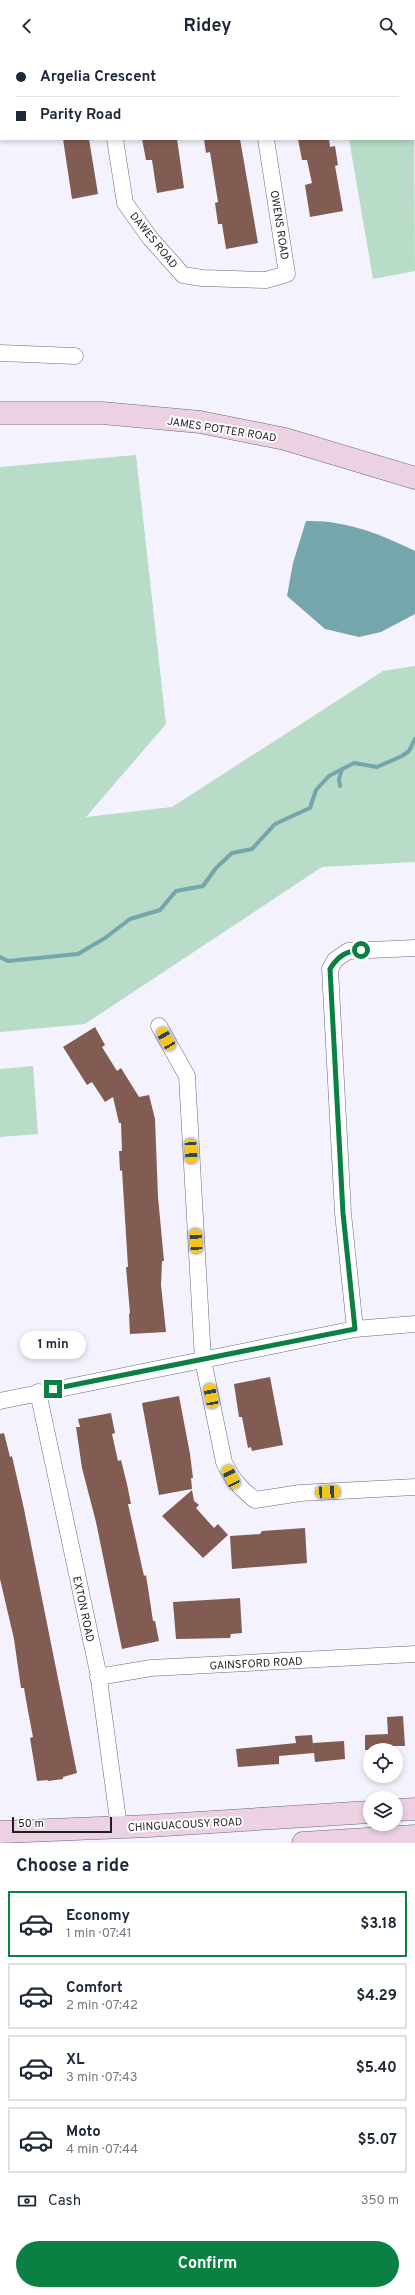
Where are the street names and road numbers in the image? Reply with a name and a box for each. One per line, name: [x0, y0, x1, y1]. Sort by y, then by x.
street label: OWENS ROAD: [267, 190, 291, 261]
street label: DAWES ROAD: [126, 210, 180, 272]
street label: JAMES POTTER ROAD: [166, 414, 278, 446]
street label: EXTON ROAD: [69, 1575, 97, 1643]
street label: GAINSFORD ROAD: [209, 1655, 303, 1673]
street label: CHINGUACOUSY ROAD: [127, 1815, 243, 1835]

